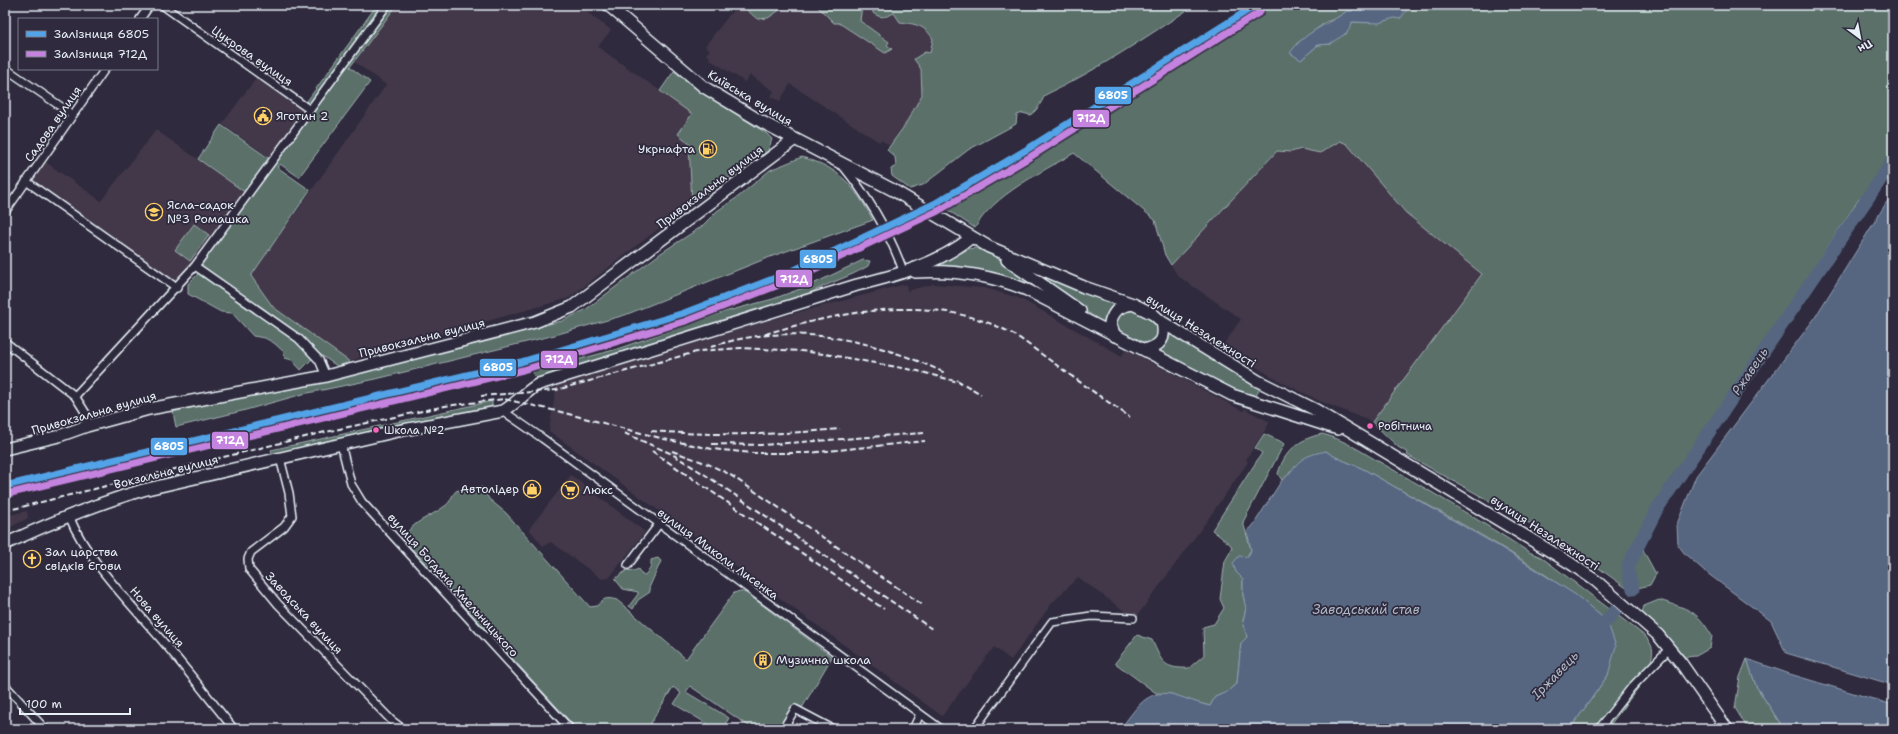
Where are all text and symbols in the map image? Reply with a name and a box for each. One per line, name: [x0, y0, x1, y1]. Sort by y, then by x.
legend: [18, 18, 158, 70]
north arrow: [1840, 18, 1880, 58]
street label: Цукрова вулиця: [208, 22, 296, 90]
text: Залізниця 6805: [54, 26, 149, 42]
text: Пн: [1855, 36, 1875, 56]
text: Залізниця 712Д: [54, 46, 147, 62]
street label: Київська вулиця: [705, 66, 795, 130]
street label: Садова вулиця: [21, 83, 85, 165]
line badge: 6805: [1094, 86, 1132, 105]
text: 6805: [1098, 88, 1128, 103]
public building icon: Яготин 2: [253, 106, 273, 126]
place label: Яготин 2: [276, 108, 328, 124]
line badge: 712Д: [1072, 109, 1110, 128]
text: 712Д: [1077, 111, 1105, 126]
fuel station icon: Укрнафта: [698, 139, 718, 159]
place label: Укрнафта: [638, 141, 696, 157]
street label: Привокзальна вулиця: [654, 142, 766, 232]
place label: Ясла-садок №3 Ромашка: [167, 197, 249, 227]
school or university icon: Ясла-садок №3 Ромашка: [144, 202, 164, 222]
line badge: 6805: [799, 249, 837, 269]
text: 6805: [803, 252, 833, 267]
line badge: 712Д: [775, 269, 813, 288]
text: 712Д: [780, 272, 808, 287]
street label: вулиця Незалежності: [1143, 291, 1259, 371]
street label: Привокзальна вулиця: [357, 315, 487, 361]
water label: Ржавець: [1728, 344, 1772, 398]
line badge: 712Д: [540, 350, 578, 369]
text: 712Д: [545, 352, 573, 367]
line badge: 6805: [479, 358, 517, 377]
text: 6805: [483, 360, 513, 375]
street label: Привокзальна вулиця: [30, 388, 158, 438]
place label: Робітнича: [1378, 419, 1432, 434]
marker: Робітнича: [1365, 421, 1375, 431]
place label: Школа №2: [384, 423, 444, 438]
marker: Школа №2: [371, 425, 381, 435]
line badge: 712Д: [211, 431, 249, 450]
text: 712Д: [216, 433, 244, 448]
line badge: 6805: [150, 437, 188, 456]
text: 6805: [154, 439, 184, 454]
street label: Вокзальна вулиця: [112, 451, 220, 493]
shop icon: Автолідер: [522, 479, 542, 499]
supermarket icon: Люкс: [560, 480, 580, 500]
place label: Автолідер: [460, 481, 519, 497]
place label: Люкс: [583, 482, 613, 498]
street label: вулиця Незалежності: [1488, 492, 1602, 574]
street label: вулиця Миколи Лисенка: [654, 505, 782, 604]
street label: вулиця Богдана Хмельницького: [384, 510, 522, 660]
place label: Зал царства свідків Єгови: [45, 544, 122, 574]
church icon: Зал царства свідків Єгови: [22, 549, 42, 569]
street label: Заводська вулиця: [262, 569, 346, 657]
street label: Нова вулиця: [126, 583, 188, 651]
water label: Заводський став: [1312, 601, 1420, 618]
water label: Іржавець: [1527, 647, 1582, 704]
building icon: Музична школа: [753, 650, 773, 670]
place label: Музична школа: [776, 652, 871, 668]
scale bar: [20, 690, 130, 716]
text: 100 m: [26, 696, 62, 712]

